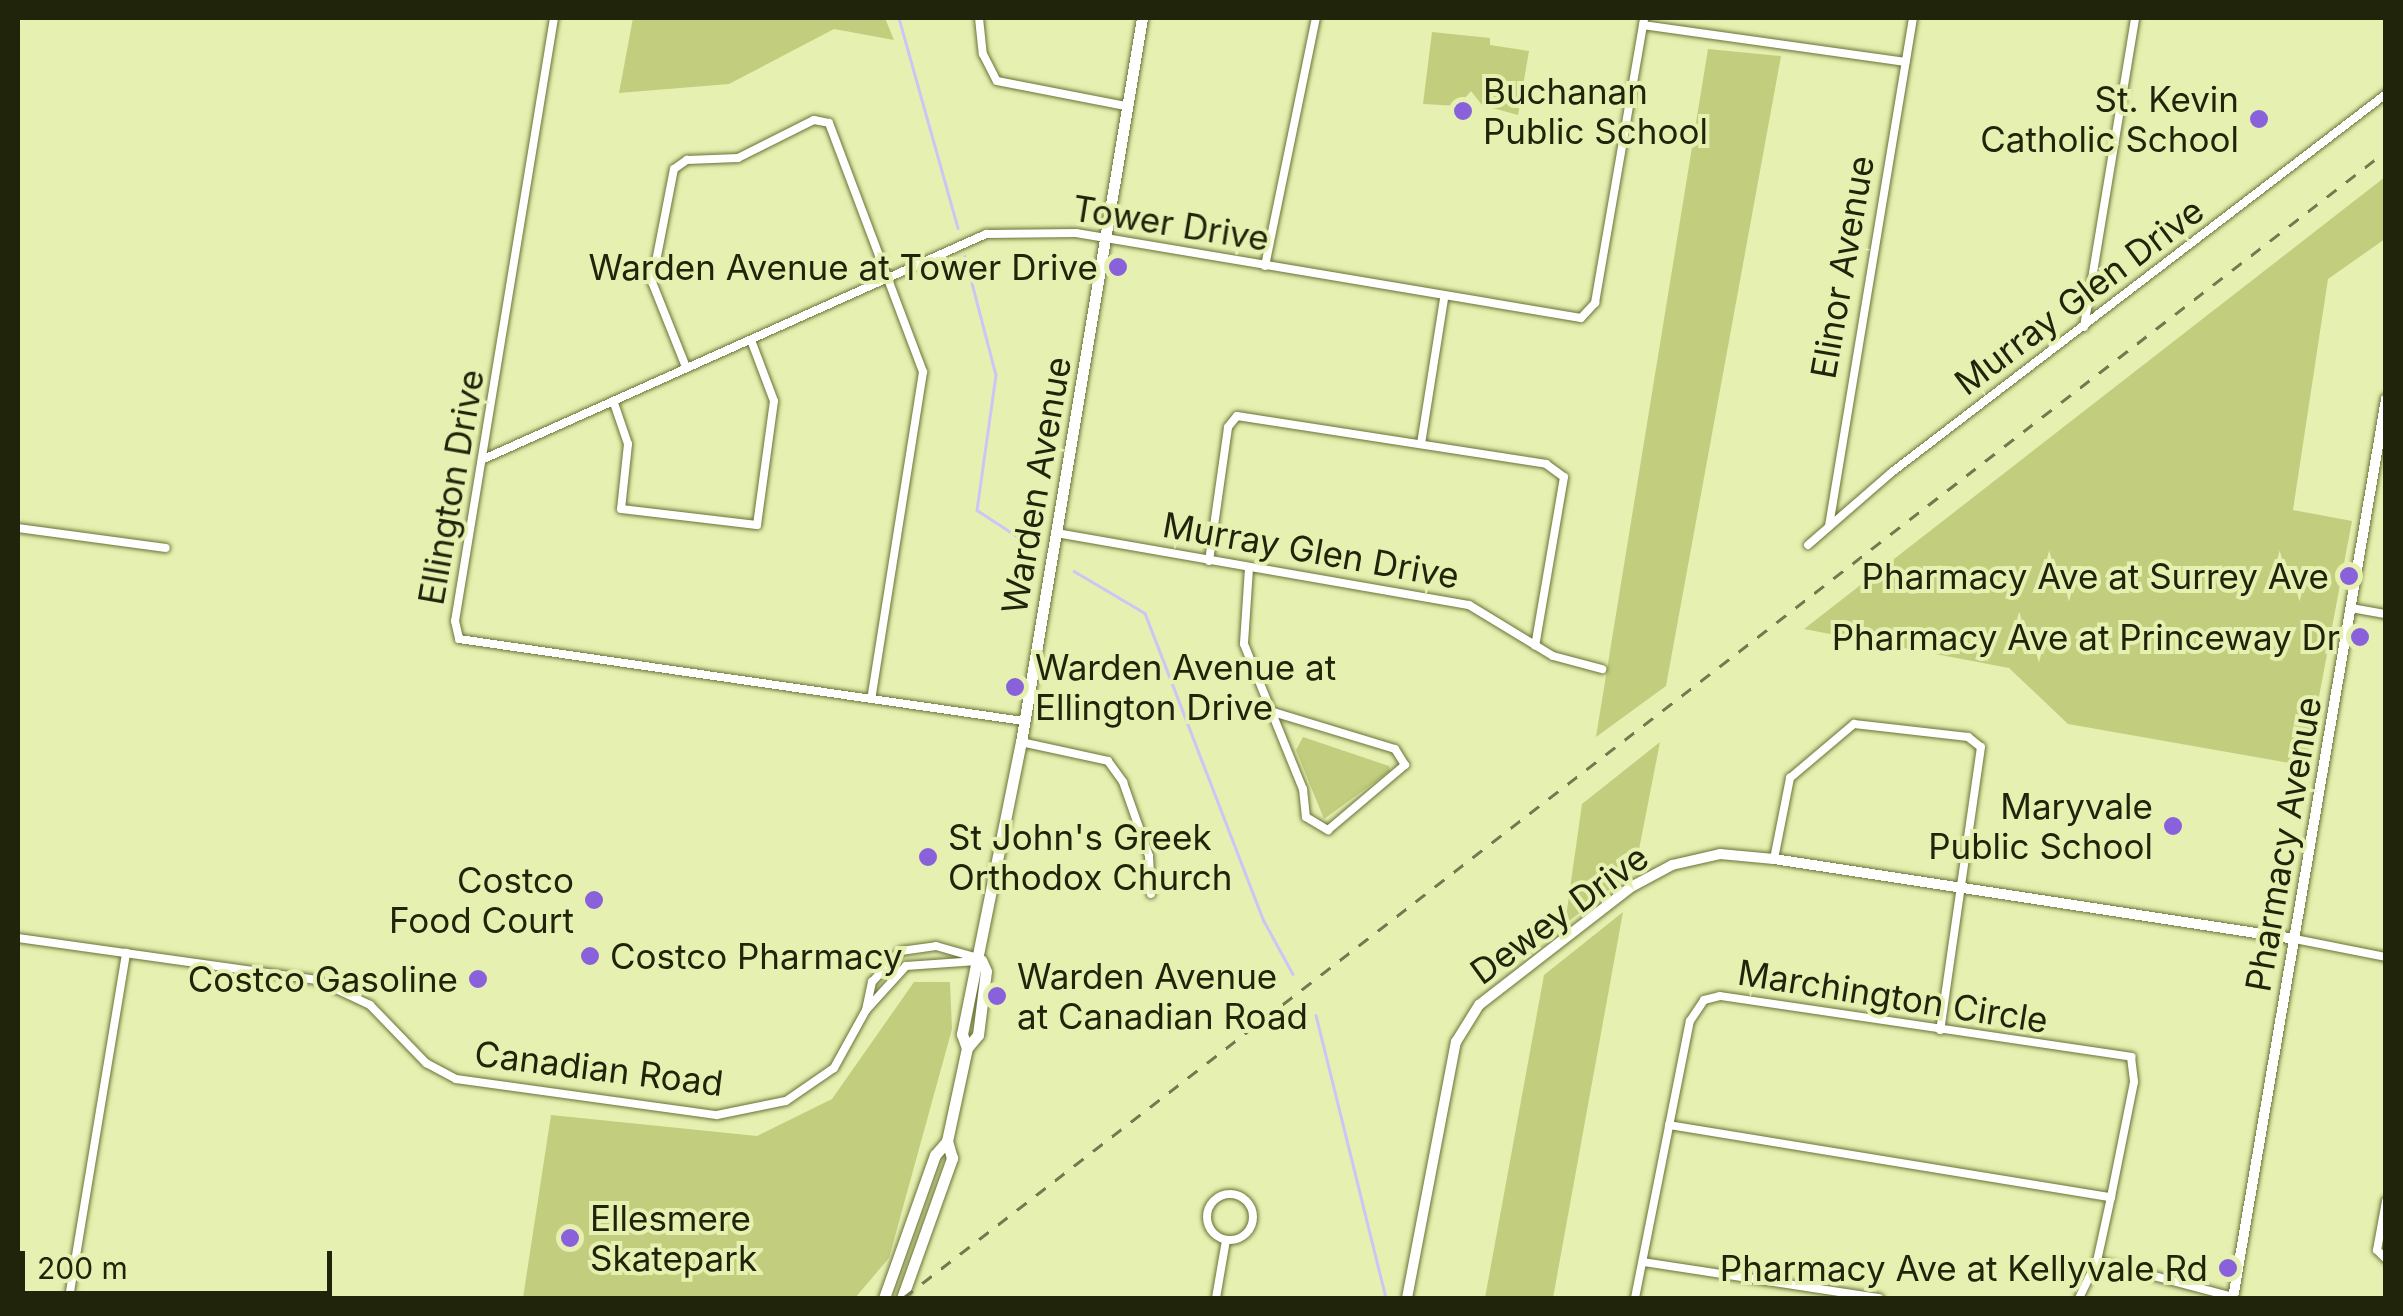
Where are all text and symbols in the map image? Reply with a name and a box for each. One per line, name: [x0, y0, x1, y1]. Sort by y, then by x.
place label: Buchanan Public School: [1483, 70, 1708, 152]
place label: St. Kevin Catholic School: [1980, 78, 2239, 160]
marker: Buchanan Public School: [1452, 100, 1474, 122]
marker: St. Kevin Catholic School: [2248, 108, 2270, 130]
street label: Elinor Avenue: [1802, 152, 1882, 382]
street label: Tower Drive: [1070, 187, 1272, 259]
street label: Murray Glen Drive: [1946, 189, 2212, 403]
place label: Warden Avenue at Tower Drive: [588, 246, 1098, 288]
marker: Warden Avenue at Tower Drive: [1107, 256, 1129, 278]
street label: Warden Avenue: [993, 353, 1079, 617]
street label: Ellington Drive: [410, 366, 492, 608]
street label: Murray Glen Drive: [1160, 503, 1462, 597]
place label: Pharmacy Ave at Surrey Ave: [1862, 555, 2329, 597]
marker: Pharmacy Ave at Surrey Ave: [2338, 565, 2360, 587]
place label: Pharmacy Ave at Princeway Dr: [1832, 616, 2340, 658]
marker: Pharmacy Ave at Princeway Dr: [2349, 626, 2371, 648]
place label: Warden Avenue at Ellington Drive: [1035, 646, 1336, 728]
marker: Warden Avenue at Ellington Drive: [1004, 676, 1026, 698]
street label: Pharmacy Avenue: [2236, 693, 2330, 995]
place label: Maryvale Public School: [1928, 785, 2153, 867]
marker: Maryvale Public School: [2162, 815, 2184, 837]
place label: St John's Greek Orthodox Church: [948, 816, 1232, 898]
street label: Dewey Drive: [1462, 836, 1656, 992]
marker: St John's Greek Orthodox Church: [917, 846, 939, 868]
place label: Costco Food Court: [389, 859, 574, 941]
marker: Costco Food Court: [583, 889, 605, 911]
place label: Costco Pharmacy: [610, 935, 903, 977]
marker: Costco Pharmacy: [579, 945, 601, 967]
street label: Marchington Circle: [1735, 951, 2051, 1041]
place label: Warden Avenue at Canadian Road: [1017, 955, 1308, 1037]
place label: Costco Gasoline: [188, 958, 458, 1000]
marker: Costco Gasoline: [467, 968, 489, 990]
marker: Warden Avenue at Canadian Road: [986, 985, 1008, 1007]
street label: Canadian Road: [472, 1032, 726, 1104]
place label: Ellesmere Skatepark: [590, 1197, 757, 1279]
marker: Ellesmere Skatepark: [559, 1227, 581, 1249]
scale bar: [25, 1231, 338, 1293]
place label: Pharmacy Ave at Kellyvale Rd: [1720, 1247, 2208, 1289]
text: 200 m: [37, 1250, 128, 1286]
marker: Pharmacy Ave at Kellyvale Rd: [2217, 1257, 2239, 1279]

